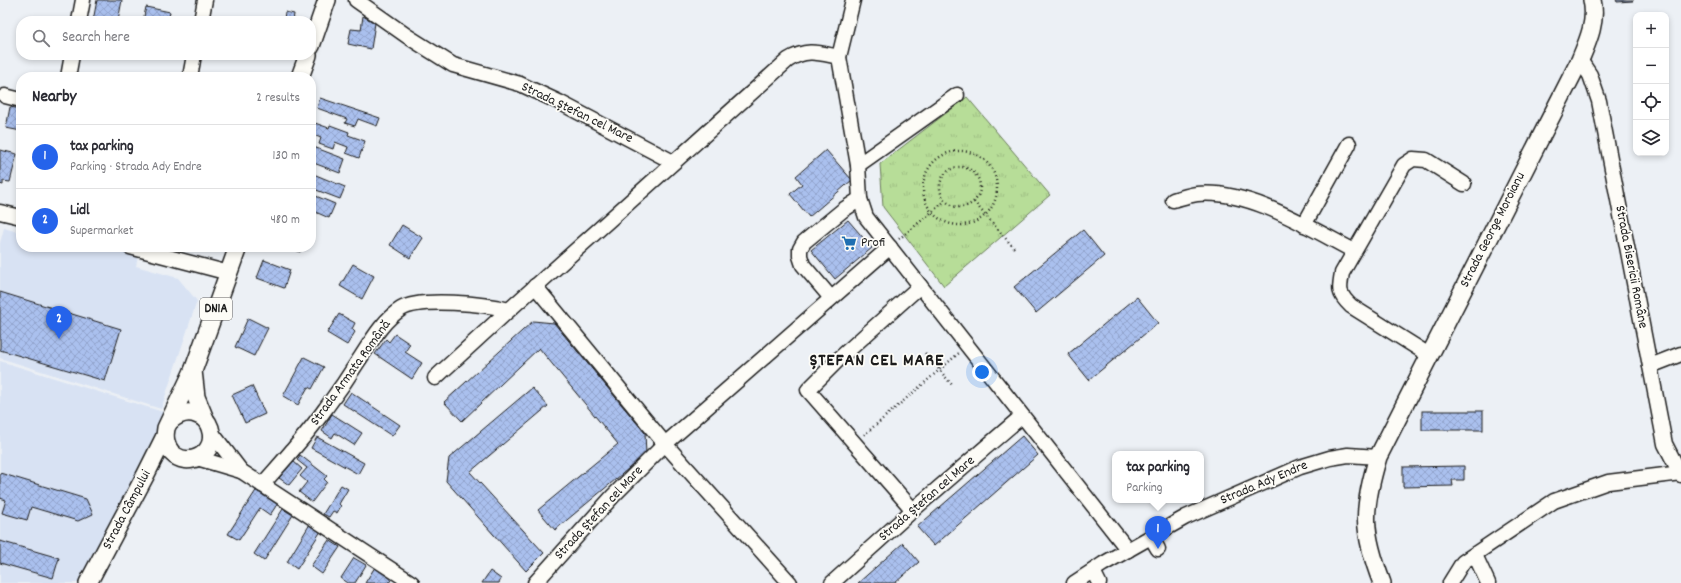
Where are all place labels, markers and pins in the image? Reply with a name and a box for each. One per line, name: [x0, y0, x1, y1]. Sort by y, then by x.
place label: Profi: [861, 233, 886, 253]
supermarket icon: Profi: [840, 234, 858, 252]
pin: 2: [46, 306, 72, 339]
pin: 1: [1145, 516, 1171, 549]

